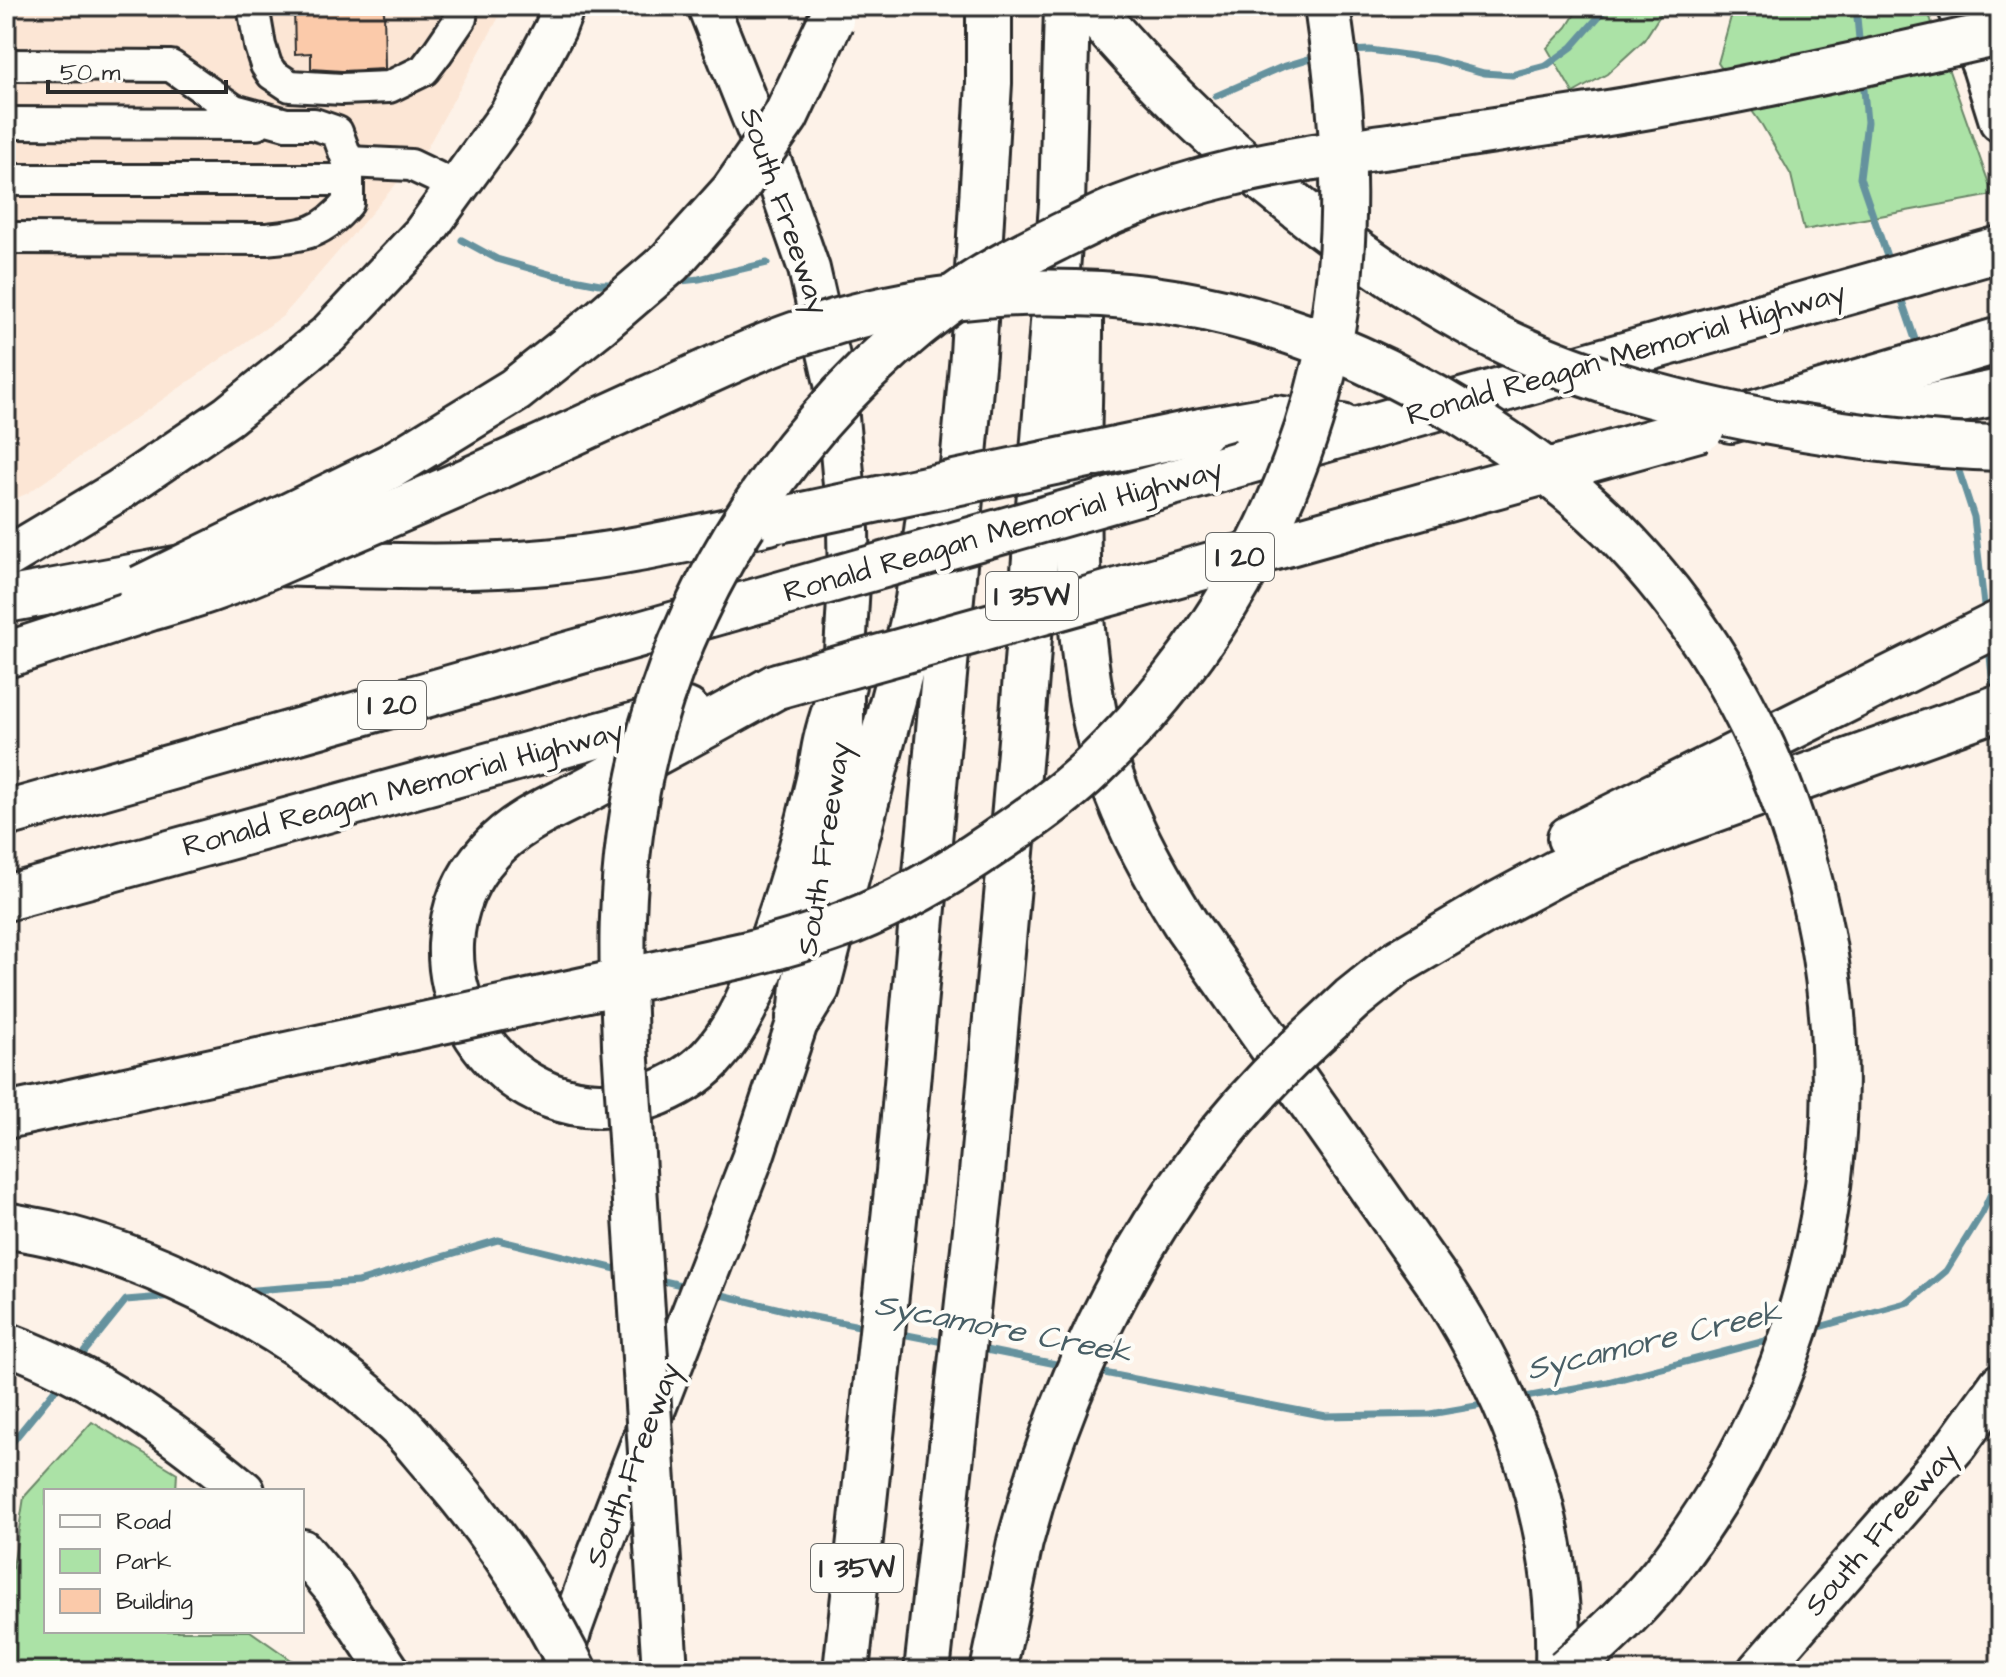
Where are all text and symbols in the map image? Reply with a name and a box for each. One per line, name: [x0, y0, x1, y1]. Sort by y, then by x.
scale bar: [48, 44, 226, 94]
text: 50 m: [60, 56, 121, 90]
street label: South Freeway: [728, 102, 839, 320]
street label: Ronald Reagan Memorial Highway: [1402, 271, 1851, 438]
street label: Ronald Reagan Memorial Highway: [779, 448, 1228, 615]
road number: I 20: [1206, 533, 1274, 581]
road number: I 35W: [986, 572, 1078, 620]
road number: I 20: [358, 681, 426, 729]
street label: Ronald Reagan Memorial Highway: [178, 710, 628, 869]
street label: South Freeway: [786, 739, 863, 959]
water label: Sycamore Creek: [871, 1282, 1136, 1377]
water label: Sycamore Creek: [1522, 1290, 1787, 1393]
street label: South Freeway: [575, 1357, 692, 1574]
street label: South Freeway: [1794, 1435, 1969, 1626]
legend: [44, 1489, 304, 1633]
text: Road: [116, 1505, 171, 1539]
road number: I 35W: [811, 1544, 903, 1592]
text: Park: [116, 1545, 172, 1579]
text: Building: [116, 1585, 193, 1620]

